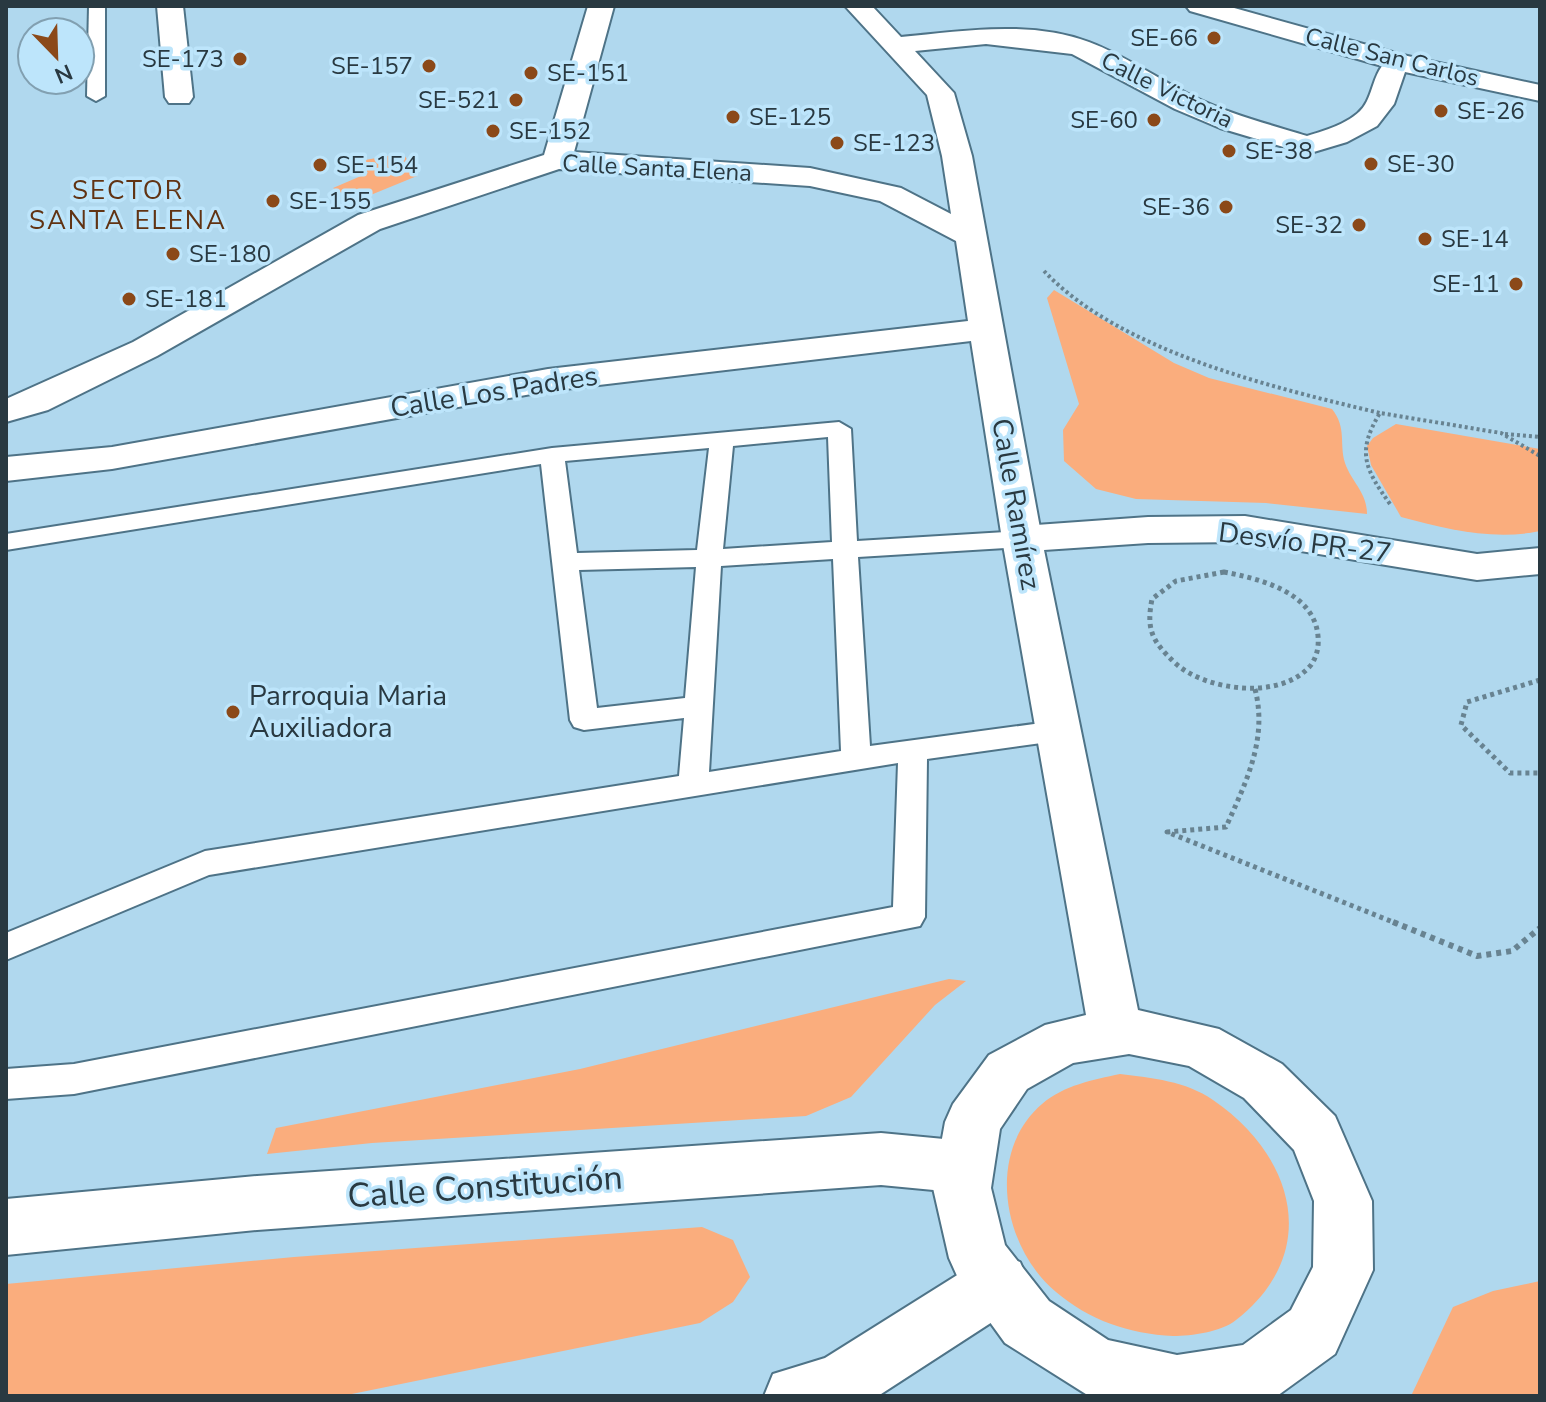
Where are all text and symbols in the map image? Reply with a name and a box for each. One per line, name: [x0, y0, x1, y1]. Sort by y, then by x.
north arrow: [16, 16, 96, 96]
street label: Calle San Carlos: [1302, 20, 1482, 94]
place label: SE-66: [1130, 22, 1198, 54]
marker: SE-66: [1205, 29, 1223, 47]
place label: SE-173: [142, 43, 224, 75]
street label: Calle Victoria: [1096, 44, 1238, 136]
marker: SE-173: [231, 50, 249, 68]
place label: SE-157: [331, 50, 413, 82]
text: N: [50, 56, 77, 91]
marker: SE-157: [420, 57, 438, 75]
place label: SE-151: [547, 57, 629, 89]
marker: SE-151: [522, 64, 540, 82]
place label: SE-521: [418, 84, 500, 116]
marker: SE-521: [507, 91, 525, 109]
place label: SE-26: [1457, 95, 1525, 127]
place label: SE-125: [749, 101, 831, 133]
marker: SE-26: [1432, 102, 1450, 120]
place label: SE-60: [1070, 104, 1138, 136]
marker: SE-125: [724, 108, 742, 126]
marker: SE-60: [1145, 111, 1163, 129]
place label: SE-152: [509, 115, 591, 147]
marker: SE-152: [484, 122, 502, 140]
place label: SE-123: [853, 127, 935, 159]
marker: SE-123: [828, 134, 846, 152]
place label: SE-38: [1245, 135, 1313, 167]
marker: SE-38: [1220, 142, 1238, 160]
street label: Calle Santa Elena: [561, 147, 753, 189]
place label: SE-30: [1387, 148, 1455, 180]
place label: SE-154: [336, 149, 418, 181]
marker: SE-30: [1362, 155, 1380, 173]
marker: SE-154: [311, 156, 329, 174]
district label: SECTOR SANTA ELENA: [29, 173, 227, 238]
place label: SE-155: [289, 185, 371, 217]
place label: SE-36: [1142, 191, 1210, 223]
marker: SE-155: [264, 192, 282, 210]
marker: SE-36: [1217, 198, 1235, 216]
place label: SE-32: [1275, 209, 1343, 241]
marker: SE-32: [1350, 216, 1368, 234]
place label: SE-14: [1441, 223, 1509, 255]
marker: SE-14: [1416, 230, 1434, 248]
place label: SE-180: [189, 238, 271, 270]
marker: SE-180: [164, 245, 182, 263]
place label: SE-11: [1432, 268, 1500, 300]
marker: SE-11: [1507, 275, 1525, 293]
place label: SE-181: [145, 283, 227, 315]
marker: SE-181: [120, 290, 138, 308]
street label: Calle Los Padres: [388, 357, 600, 427]
street label: Calle Ramírez: [982, 415, 1050, 593]
street label: Desvío PR-27: [1216, 514, 1394, 572]
place label: Parroquia Maria Auxiliadora: [249, 677, 447, 747]
marker: Parroquia Maria Auxiliadora: [224, 703, 242, 721]
street label: Calle Constitución: [346, 1154, 624, 1220]

